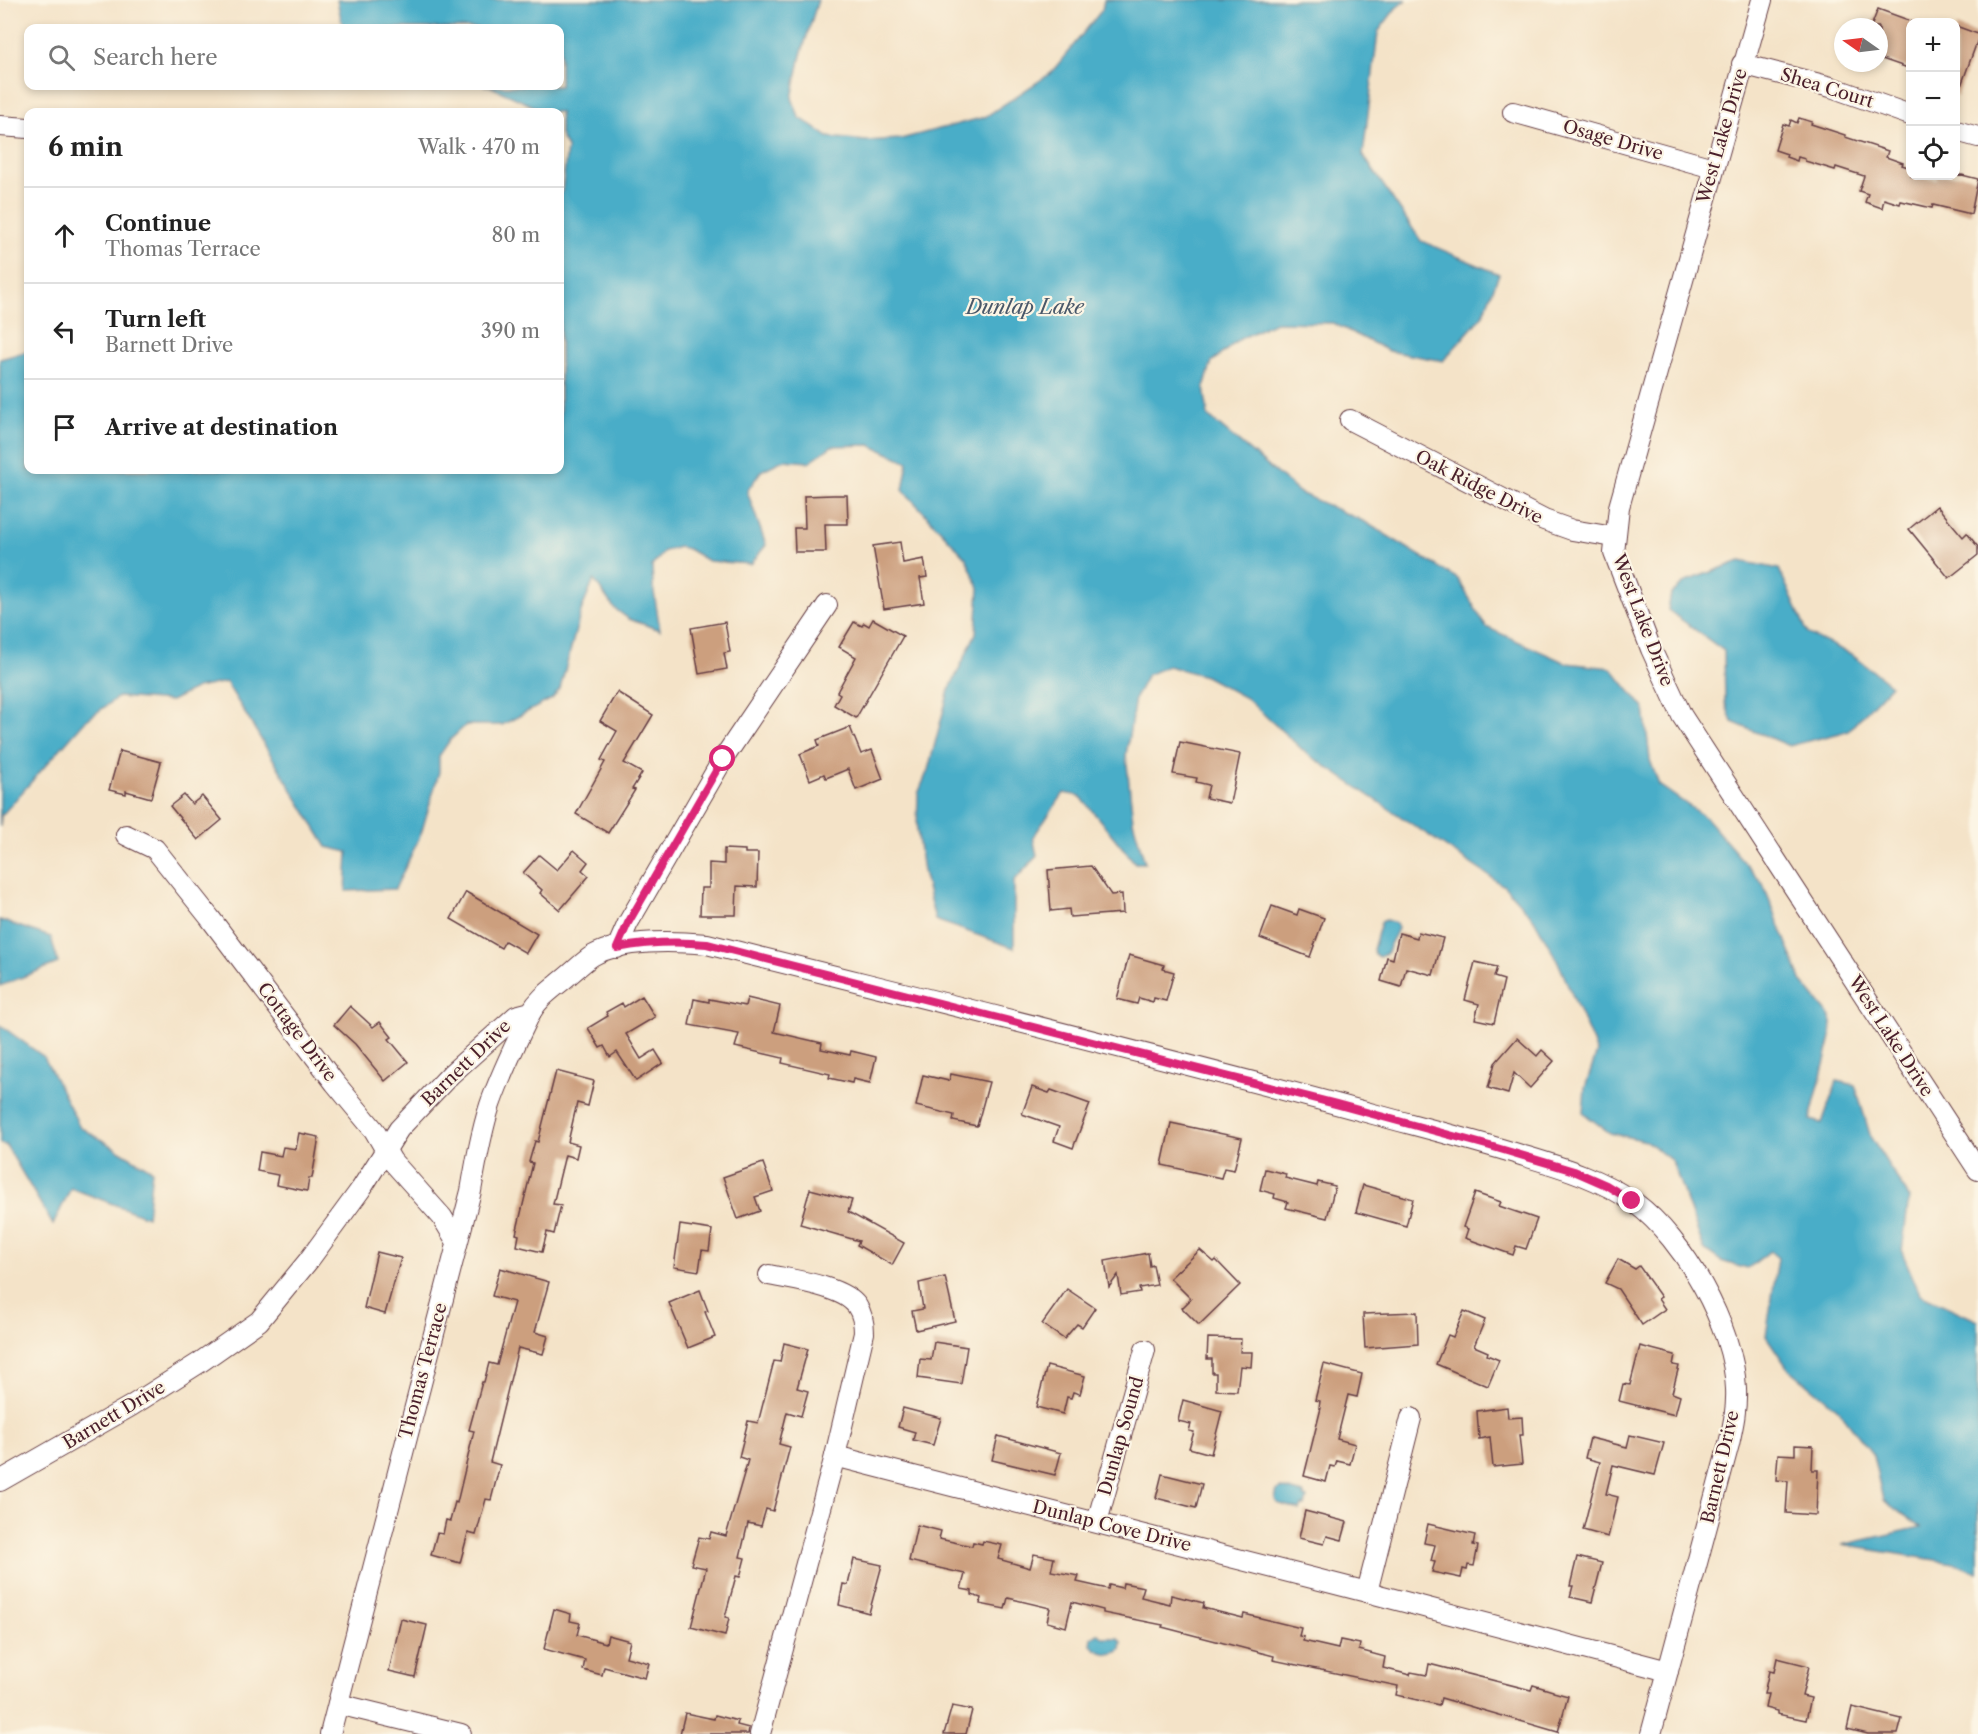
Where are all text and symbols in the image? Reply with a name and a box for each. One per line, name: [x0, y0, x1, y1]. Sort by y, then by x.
north arrow: [1834, 18, 1888, 72]
map controls: [1906, 18, 1960, 180]
button: +: [1906, 18, 1960, 72]
search box: [24, 24, 564, 90]
icon: search: [45, 41, 78, 74]
text: Search here: [93, 44, 218, 71]
street label: Shea Court: [1778, 63, 1877, 113]
street label: West Lake Drive: [1692, 66, 1752, 207]
button: −: [1906, 72, 1960, 126]
street label: Osage Drive: [1560, 115, 1666, 165]
button: locate: [1906, 126, 1960, 180]
text: 6 min: [48, 131, 123, 163]
text: Walk · 470 m: [418, 135, 540, 159]
text: Continue: [105, 210, 211, 237]
icon: ahead: [48, 219, 81, 252]
text: 80 m: [492, 223, 540, 247]
text: Thomas Terrace: [105, 237, 261, 261]
water label: Dunlap Lake: [964, 295, 1085, 319]
text: Turn left: [105, 306, 206, 333]
icon: left: [48, 315, 81, 348]
text: 390 m: [481, 319, 540, 343]
text: Barnett Drive: [105, 333, 233, 357]
icon: arrive: [48, 411, 81, 444]
text: Arrive at destination: [105, 414, 338, 441]
street label: Oak Ridge Drive: [1412, 445, 1546, 529]
street label: West Lake Drive: [1607, 550, 1678, 689]
route start: [709, 745, 735, 771]
street label: West Lake Drive: [1843, 971, 1938, 1101]
street label: Cottage Drive: [253, 978, 341, 1086]
street label: Barnett Drive: [417, 1015, 515, 1111]
route end: [1618, 1187, 1644, 1213]
street label: Thomas Terrace: [394, 1300, 452, 1442]
street label: Dunlap Sound: [1093, 1374, 1149, 1498]
street label: Barnett Drive: [59, 1376, 169, 1454]
street label: Barnett Drive: [1696, 1408, 1744, 1526]
street label: Dunlap Cove Drive: [1030, 1496, 1194, 1556]

